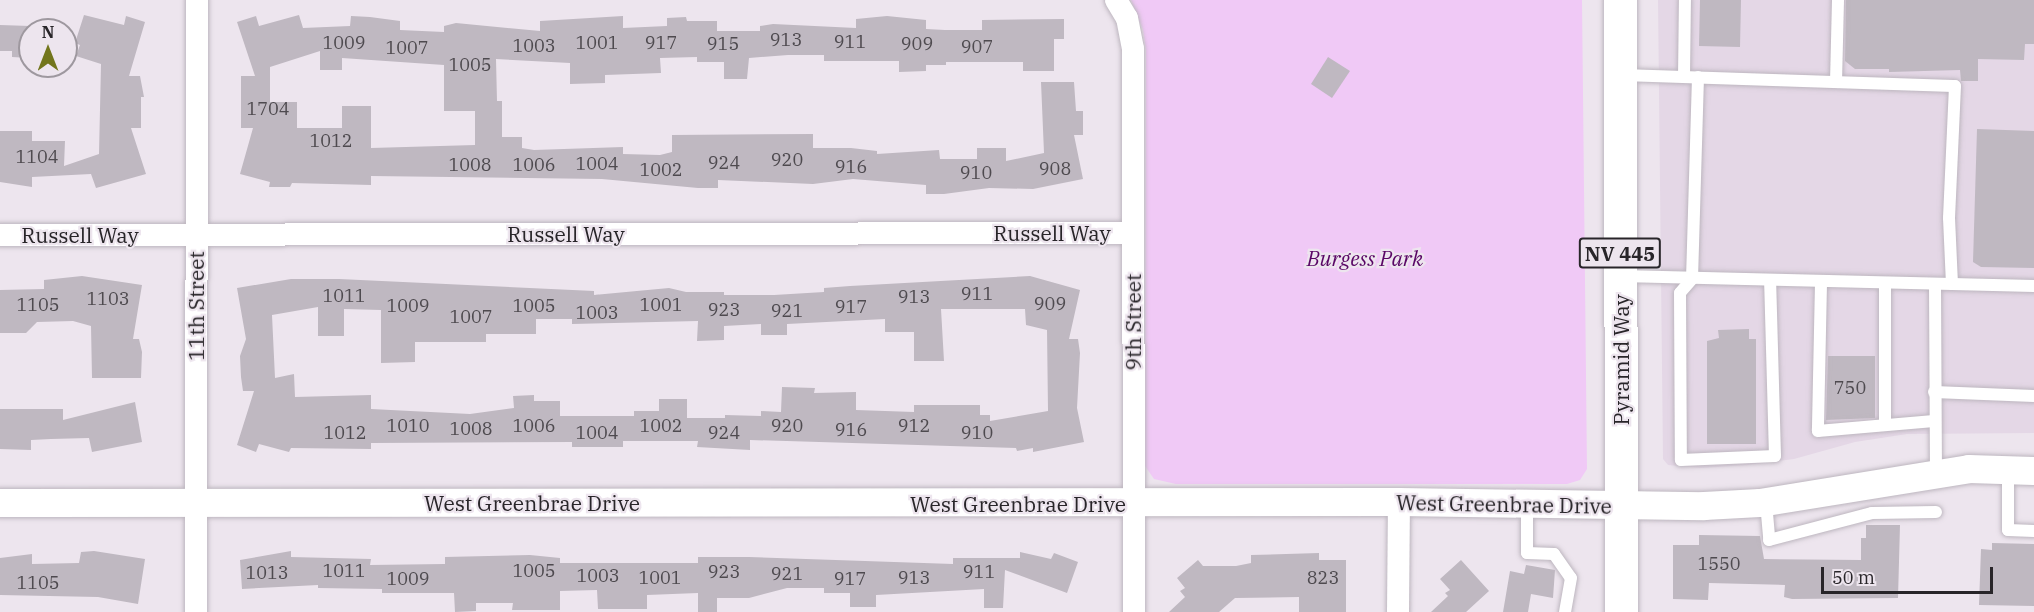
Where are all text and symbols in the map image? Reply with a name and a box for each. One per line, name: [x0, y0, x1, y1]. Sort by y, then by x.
north arrow: [18, 18, 78, 78]
text: N: [42, 22, 54, 42]
house number: 913: [770, 29, 802, 51]
house number: 911: [834, 31, 866, 53]
house number: 1009: [322, 32, 366, 54]
house number: 1001: [575, 32, 619, 54]
house number: 917: [645, 32, 677, 54]
house number: 915: [707, 33, 739, 55]
house number: 909: [901, 33, 933, 55]
house number: 1003: [512, 35, 556, 57]
house number: 907: [961, 36, 993, 58]
house number: 1007: [385, 37, 429, 59]
house number: 1005: [448, 54, 492, 76]
house number: 1704: [246, 98, 290, 120]
house number: 1012: [309, 130, 353, 152]
house number: 1104: [15, 146, 59, 168]
house number: 920: [771, 149, 803, 171]
house number: 924: [708, 152, 740, 174]
house number: 1004: [575, 153, 619, 175]
house number: 1008: [448, 154, 492, 176]
house number: 1006: [512, 154, 556, 176]
house number: 916: [835, 156, 867, 178]
house number: 908: [1039, 158, 1071, 180]
house number: 1002: [639, 159, 683, 181]
house number: 910: [960, 162, 992, 184]
street label: Russell Way: [993, 220, 1111, 246]
street label: Russell Way: [507, 221, 625, 247]
street label: Russell Way: [21, 222, 139, 248]
road number: NV 445: [1578, 236, 1662, 270]
park label: Burgess Park: [1307, 245, 1423, 271]
street label: 11th Street: [183, 251, 209, 361]
street label: 9th Street: [1120, 274, 1146, 370]
house number: 911: [961, 283, 993, 305]
house number: 1011: [322, 285, 366, 307]
house number: 913: [898, 286, 930, 308]
house number: 1103: [86, 288, 130, 310]
house number: 909: [1034, 293, 1066, 315]
house number: 1105: [16, 294, 60, 316]
house number: 1001: [639, 294, 683, 316]
street label: Pyramid Way: [1608, 294, 1634, 426]
house number: 1009: [386, 295, 430, 317]
house number: 1005: [512, 295, 556, 317]
house number: 917: [835, 296, 867, 318]
house number: 923: [708, 299, 740, 321]
house number: 921: [771, 300, 803, 322]
house number: 1003: [575, 302, 619, 324]
house number: 1007: [449, 306, 493, 328]
house number: 750: [1834, 377, 1866, 399]
house number: 1010: [386, 415, 430, 437]
house number: 1006: [512, 415, 556, 437]
house number: 1002: [639, 415, 683, 437]
house number: 920: [771, 415, 803, 437]
house number: 912: [898, 415, 930, 437]
house number: 1008: [449, 418, 493, 440]
house number: 916: [835, 419, 867, 441]
house number: 1012: [323, 422, 367, 444]
house number: 1004: [575, 422, 619, 444]
house number: 924: [708, 422, 740, 444]
house number: 910: [961, 422, 993, 444]
street label: West Greenbrae Drive: [424, 490, 640, 516]
street label: West Greenbrae Drive: [1396, 490, 1612, 518]
street label: West Greenbrae Drive: [910, 491, 1126, 517]
house number: 1550: [1697, 553, 1741, 575]
scale bar: [1824, 555, 1996, 593]
house number: 1011: [322, 560, 366, 582]
house number: 1005: [512, 560, 556, 582]
house number: 923: [708, 561, 740, 583]
house number: 911: [963, 561, 995, 583]
house number: 1013: [245, 562, 289, 584]
house number: 921: [771, 563, 803, 585]
house number: 1003: [576, 565, 620, 587]
text: 50 m: [1832, 566, 1875, 589]
house number: 1001: [638, 567, 682, 589]
house number: 913: [898, 567, 930, 589]
house number: 823: [1307, 567, 1339, 589]
house number: 1009: [386, 568, 430, 590]
house number: 917: [834, 568, 866, 590]
house number: 1105: [16, 572, 60, 594]

